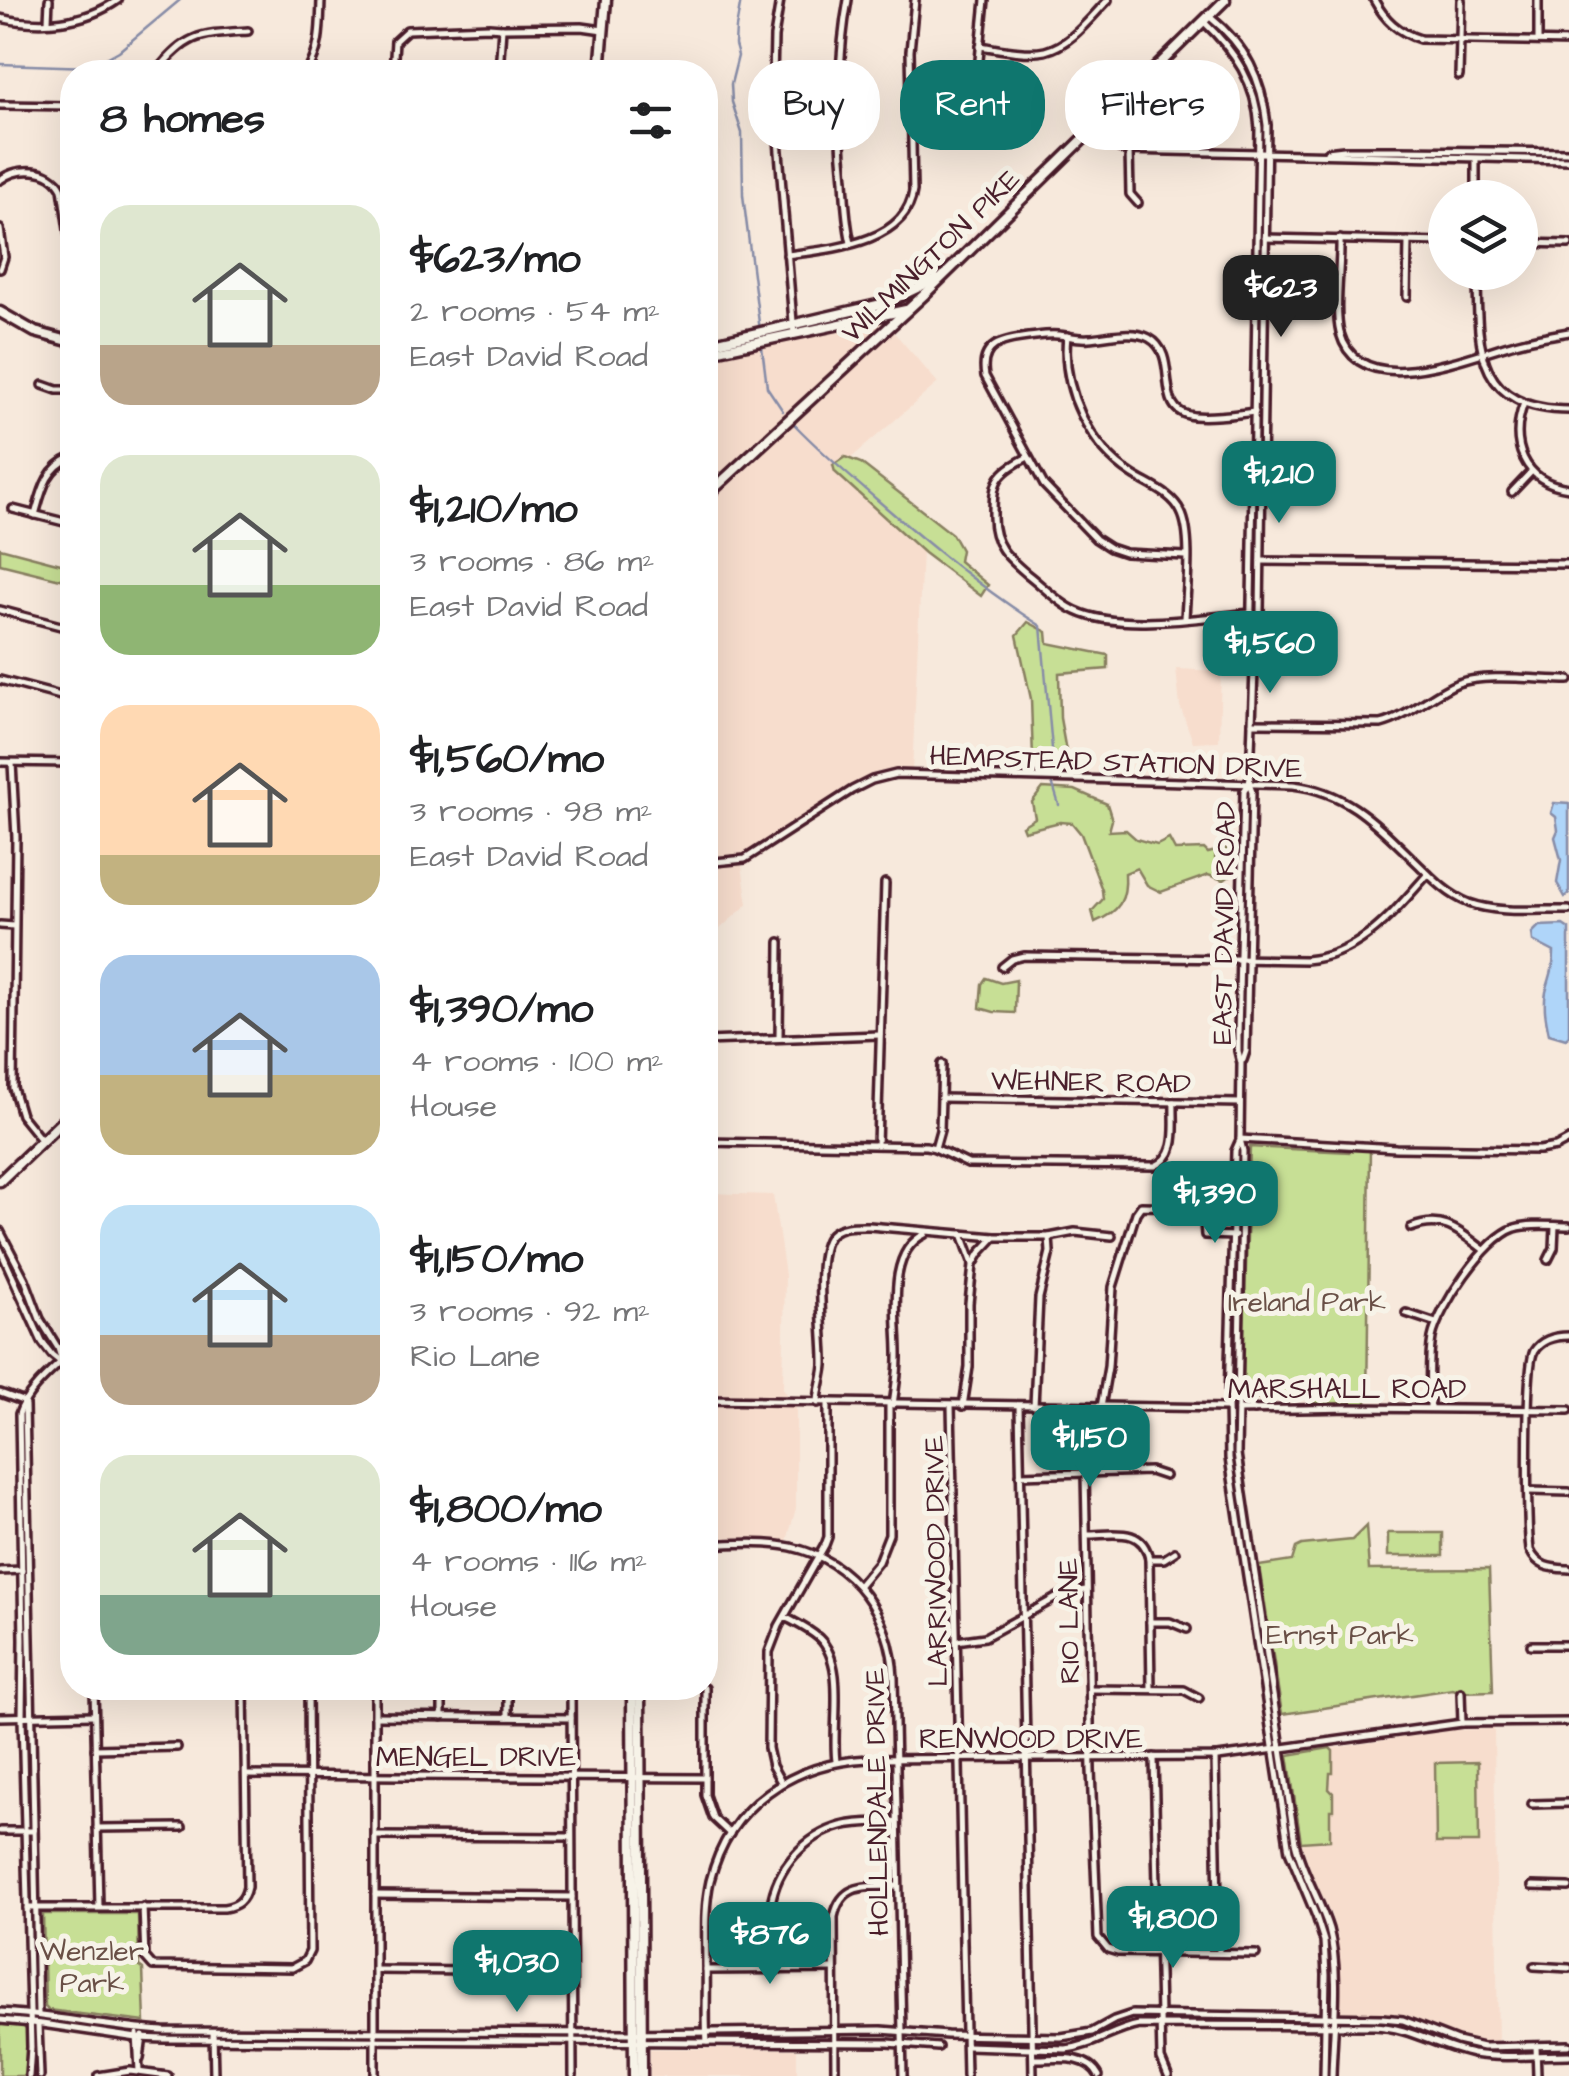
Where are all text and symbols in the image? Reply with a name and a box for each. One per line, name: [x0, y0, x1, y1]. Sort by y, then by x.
chip: Buy: [748, 60, 880, 150]
chip: Rent: [900, 60, 1045, 150]
chip: Filters: [1065, 60, 1240, 150]
text: 8 homes: [100, 91, 265, 149]
icon: filters: [623, 93, 678, 148]
street label: WILMINGTON PIKE: [833, 160, 1029, 352]
map controls: [1428, 180, 1538, 290]
button: layers: [1428, 180, 1538, 290]
text: $623/mo: [410, 231, 581, 289]
icon: home: [180, 245, 300, 365]
pin: $623: [1222, 255, 1340, 340]
text: $623: [1245, 265, 1317, 310]
text: 2 rooms · 54 m²: [410, 289, 660, 334]
text: East David Road: [410, 334, 648, 379]
pin: $1,210: [1198, 441, 1360, 526]
text: $1,210: [1244, 451, 1314, 496]
text: $1,210/mo: [410, 481, 578, 539]
icon: home: [180, 495, 300, 615]
text: 3 rooms · 86 m²: [410, 539, 654, 584]
text: East David Road: [410, 584, 648, 629]
pin: $1,560: [1189, 611, 1351, 696]
text: $1,560: [1225, 621, 1315, 666]
text: $1,560/mo: [410, 731, 604, 789]
street label: HEMPSTEAD STATION DRIVE: [929, 737, 1303, 789]
icon: home: [180, 745, 300, 865]
text: 3 rooms · 98 m²: [410, 789, 653, 834]
street label: EAST DAVID ROAD: [1203, 801, 1246, 1045]
text: East David Road: [410, 834, 648, 879]
text: $1,390/mo: [410, 981, 593, 1039]
icon: home: [180, 995, 300, 1115]
text: 4 rooms · 100 m²: [410, 1039, 664, 1084]
street label: WEHNER ROAD: [991, 1061, 1191, 1104]
text: House: [410, 1084, 497, 1129]
pin: $1,390: [1134, 1161, 1296, 1246]
text: $1,390: [1174, 1171, 1256, 1216]
text: $1,150/mo: [410, 1231, 583, 1289]
icon: home: [180, 1245, 300, 1365]
park label: Ireland Park: [1228, 1283, 1386, 1322]
text: 3 rooms · 92 m²: [410, 1289, 650, 1334]
text: Rio Lane: [410, 1334, 540, 1379]
street label: MARSHALL ROAD: [1228, 1370, 1466, 1409]
pin: $1,150: [1009, 1405, 1171, 1490]
text: $1,150: [1053, 1415, 1127, 1460]
street label: LARRIWOOD DRIVE: [915, 1435, 958, 1687]
text: $1,800/mo: [410, 1481, 602, 1539]
icon: home: [180, 1495, 300, 1615]
text: 4 rooms · 116 m²: [410, 1539, 647, 1584]
street label: RIO LANE: [1049, 1557, 1090, 1684]
text: House: [410, 1584, 497, 1629]
park label: Ernst Park: [1266, 1616, 1414, 1655]
street label: HOLLENDALE DRIVE: [856, 1667, 899, 1936]
street label: RENWOOD DRIVE: [919, 1720, 1143, 1759]
street label: MENGEL DRIVE: [376, 1738, 577, 1777]
pin: $1,800: [1092, 1886, 1254, 1971]
text: $1,800: [1129, 1896, 1217, 1941]
pin: $876: [711, 1902, 829, 1987]
text: $876: [731, 1912, 809, 1957]
pin: $1,030: [436, 1930, 598, 2015]
park label: Wenzler Park: [40, 1932, 144, 2003]
text: $1,030: [475, 1940, 559, 1985]

